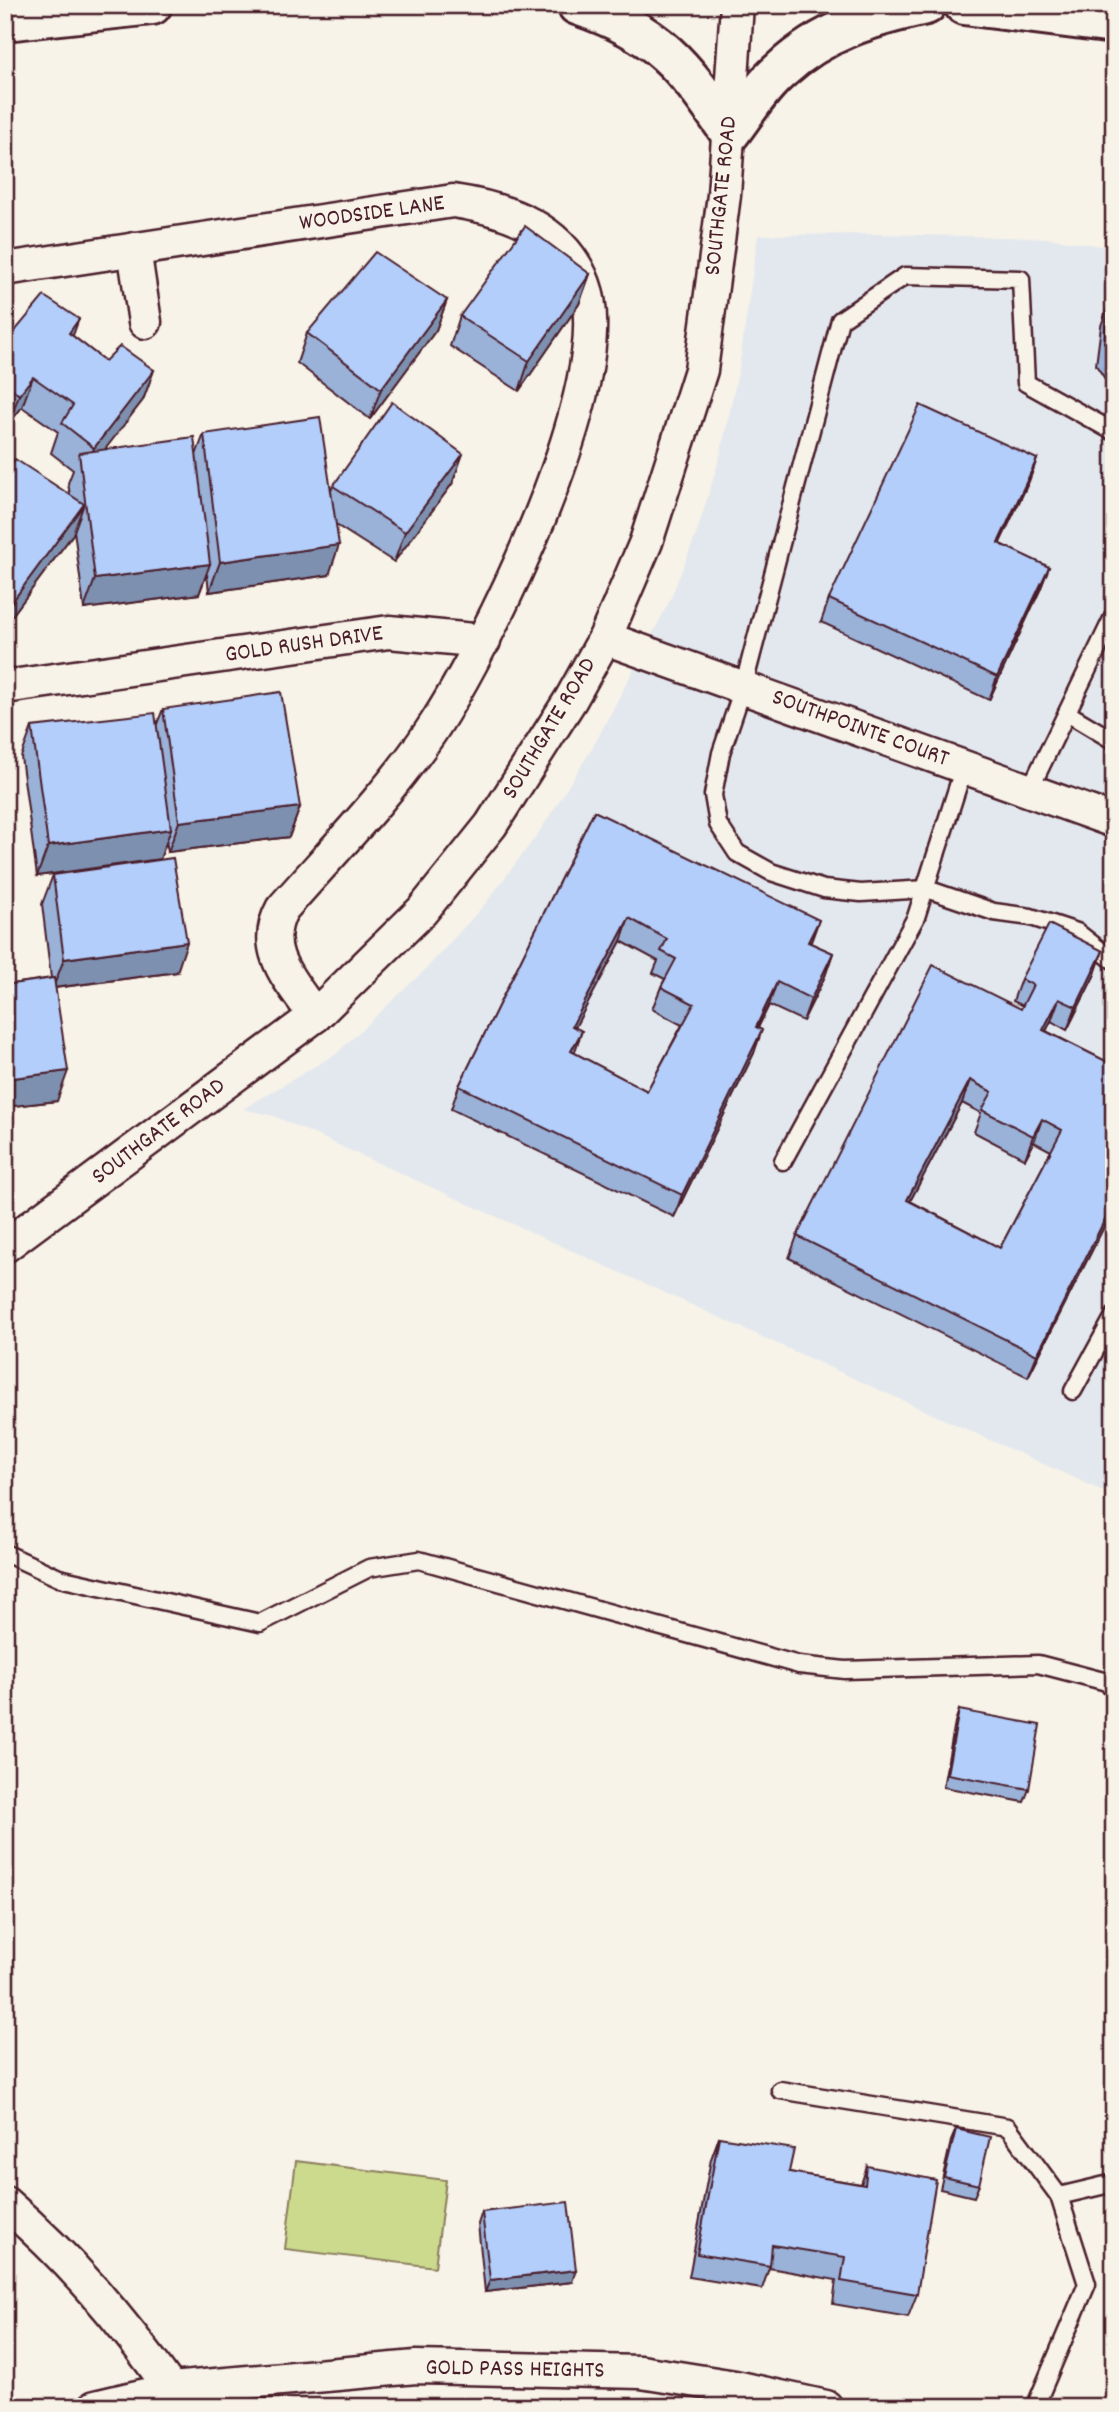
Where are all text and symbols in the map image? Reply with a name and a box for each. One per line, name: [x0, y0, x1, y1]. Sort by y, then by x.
street label: SOUTHGATE ROAD: [697, 115, 747, 277]
street label: WOODSIDE LANE: [297, 187, 447, 241]
street label: GOLD RUSH DRIVE: [223, 617, 385, 673]
street label: SOUTHGATE ROAD: [494, 652, 606, 806]
street label: SOUTHPOINTE COURT: [767, 681, 954, 777]
street label: SOUTHGATE ROAD: [85, 1070, 233, 1194]
street label: GOLD PASS HEIGHTS: [425, 2351, 605, 2389]

